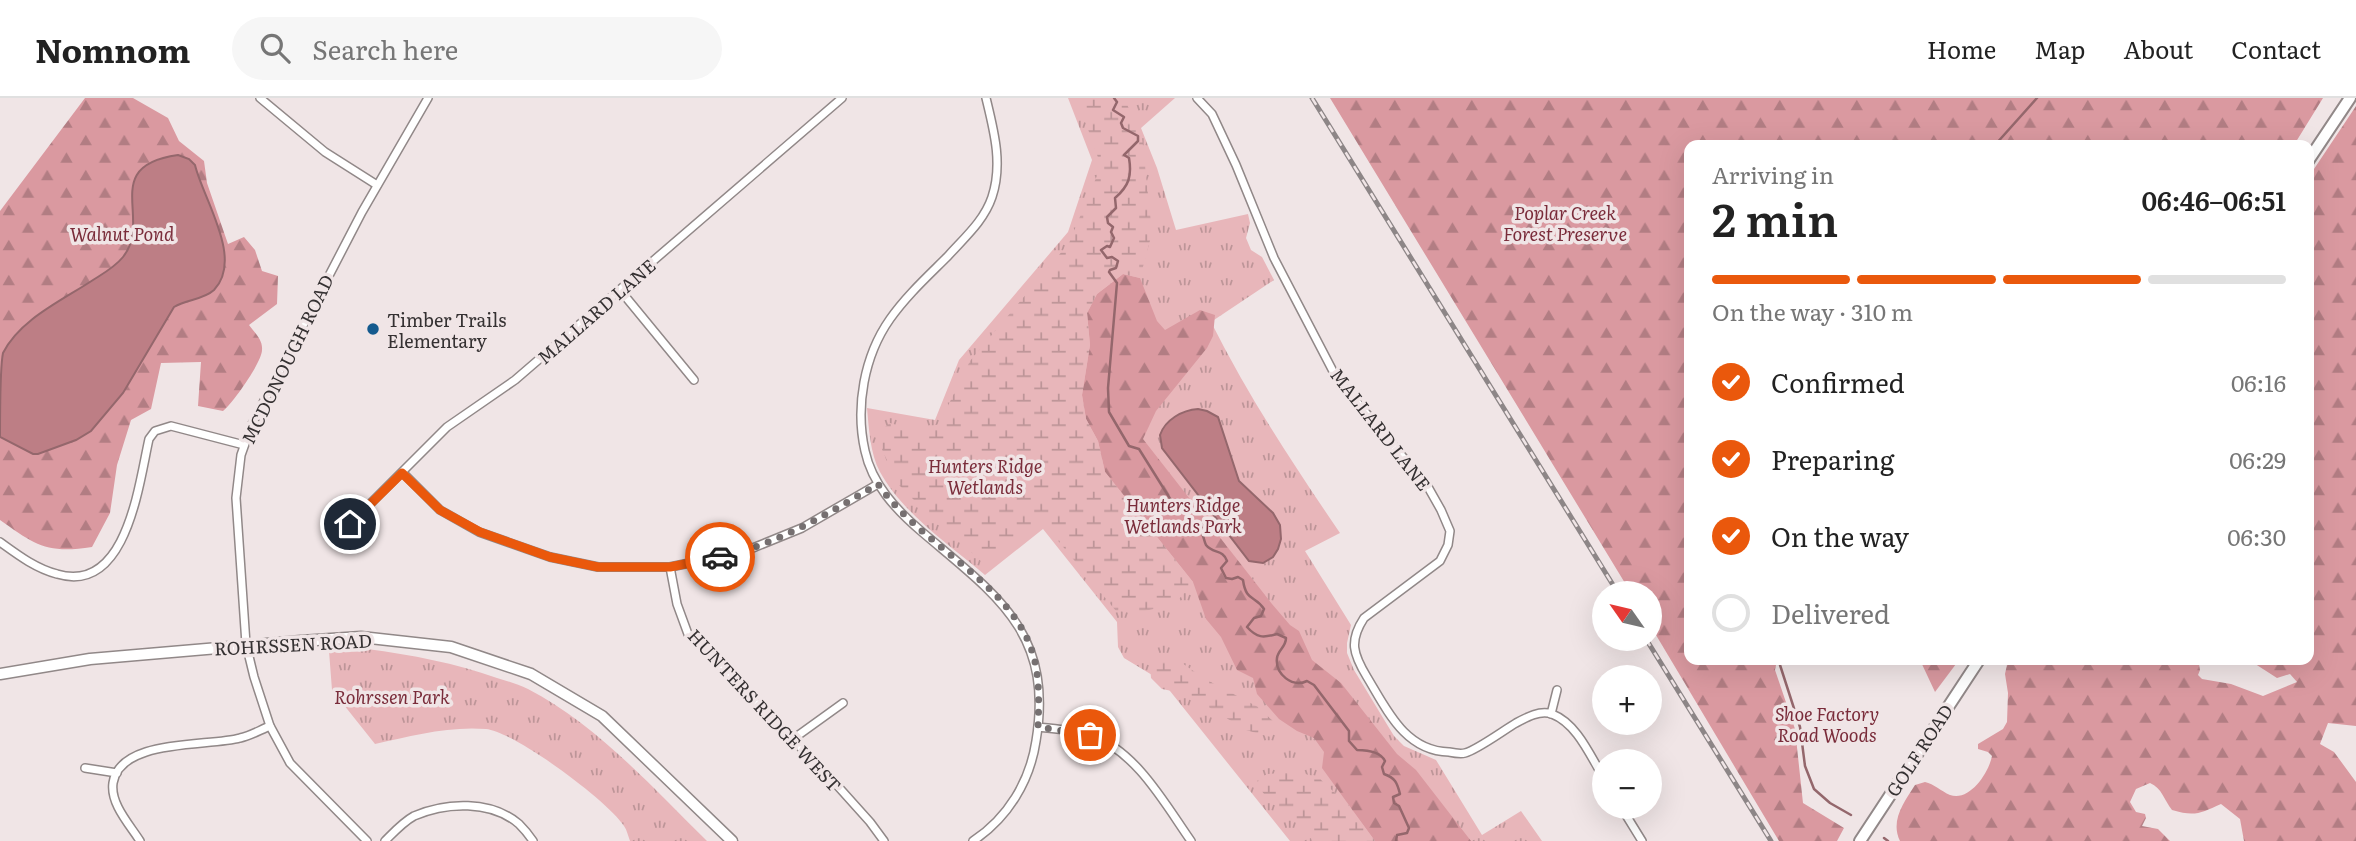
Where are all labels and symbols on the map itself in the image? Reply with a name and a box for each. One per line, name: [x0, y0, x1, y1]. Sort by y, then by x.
park label: Poplar Creek Forest Preserve: [1503, 199, 1627, 247]
park label: Walnut Pond: [70, 220, 175, 247]
street label: MALLARD LANE: [531, 252, 661, 370]
street label: MCDONOUGH ROAD: [234, 270, 340, 448]
place label: Timber Trails Elementary: [387, 306, 506, 354]
marker: Timber Trails Elementary: [365, 321, 381, 337]
street label: MALLARD LANE: [1324, 362, 1438, 496]
park label: Hunters Ridge Wetlands: [928, 452, 1042, 500]
park label: Hunters Ridge Wetlands Park: [1124, 491, 1242, 539]
pin: [320, 494, 380, 554]
courier: [685, 522, 755, 592]
north arrow: [1592, 581, 1662, 651]
street label: HUNTERS RIDGE WEST: [682, 622, 848, 798]
street label: ROHRSSEN ROAD: [213, 626, 373, 662]
park label: Rohrssen Park: [334, 683, 450, 710]
street label: GOLF ROAD: [1879, 698, 1959, 802]
park label: Shoe Factory Road Woods: [1775, 700, 1879, 748]
pin: [1060, 705, 1120, 765]

